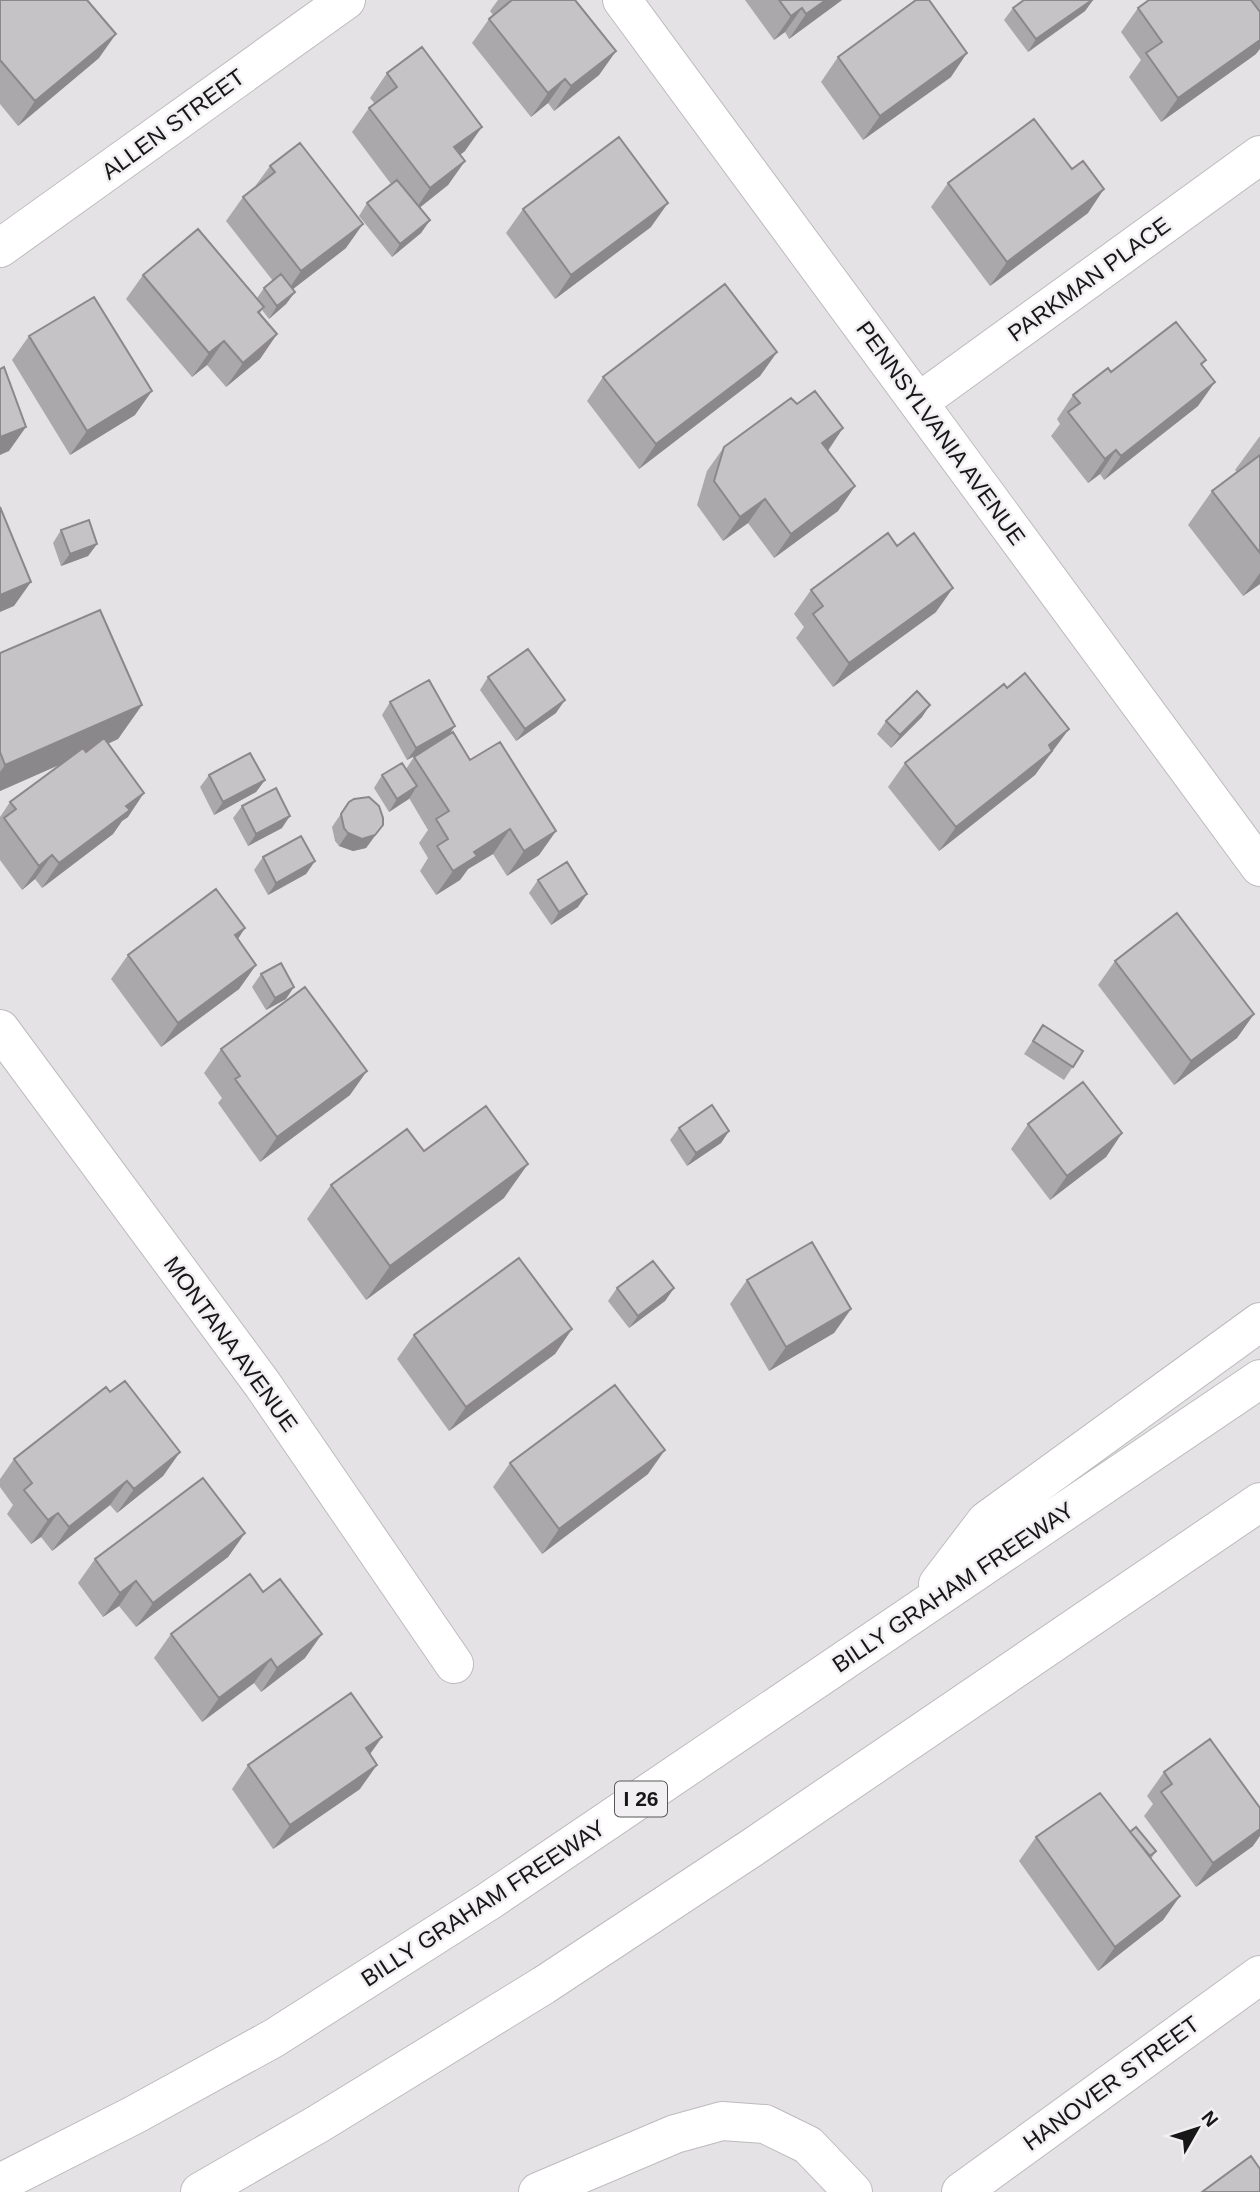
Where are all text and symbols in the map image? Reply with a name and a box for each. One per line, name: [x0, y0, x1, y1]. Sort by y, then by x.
street label: ALLEN STREET: [97, 64, 249, 184]
street label: PARKMAN PLACE: [1003, 212, 1175, 346]
street label: PENNSYLVANIA AVENUE: [851, 316, 1031, 550]
street label: MONTANA AVENUE: [159, 1251, 303, 1437]
street label: BILLY GRAHAM FREEWAY: [827, 1496, 1079, 1678]
road number: I 26: [615, 1782, 667, 1816]
street label: BILLY GRAHAM FREEWAY: [356, 1814, 610, 1992]
street label: HANOVER STREET: [1018, 2011, 1204, 2155]
north arrow: [1162, 2094, 1232, 2164]
text: N: [1197, 2107, 1222, 2131]

